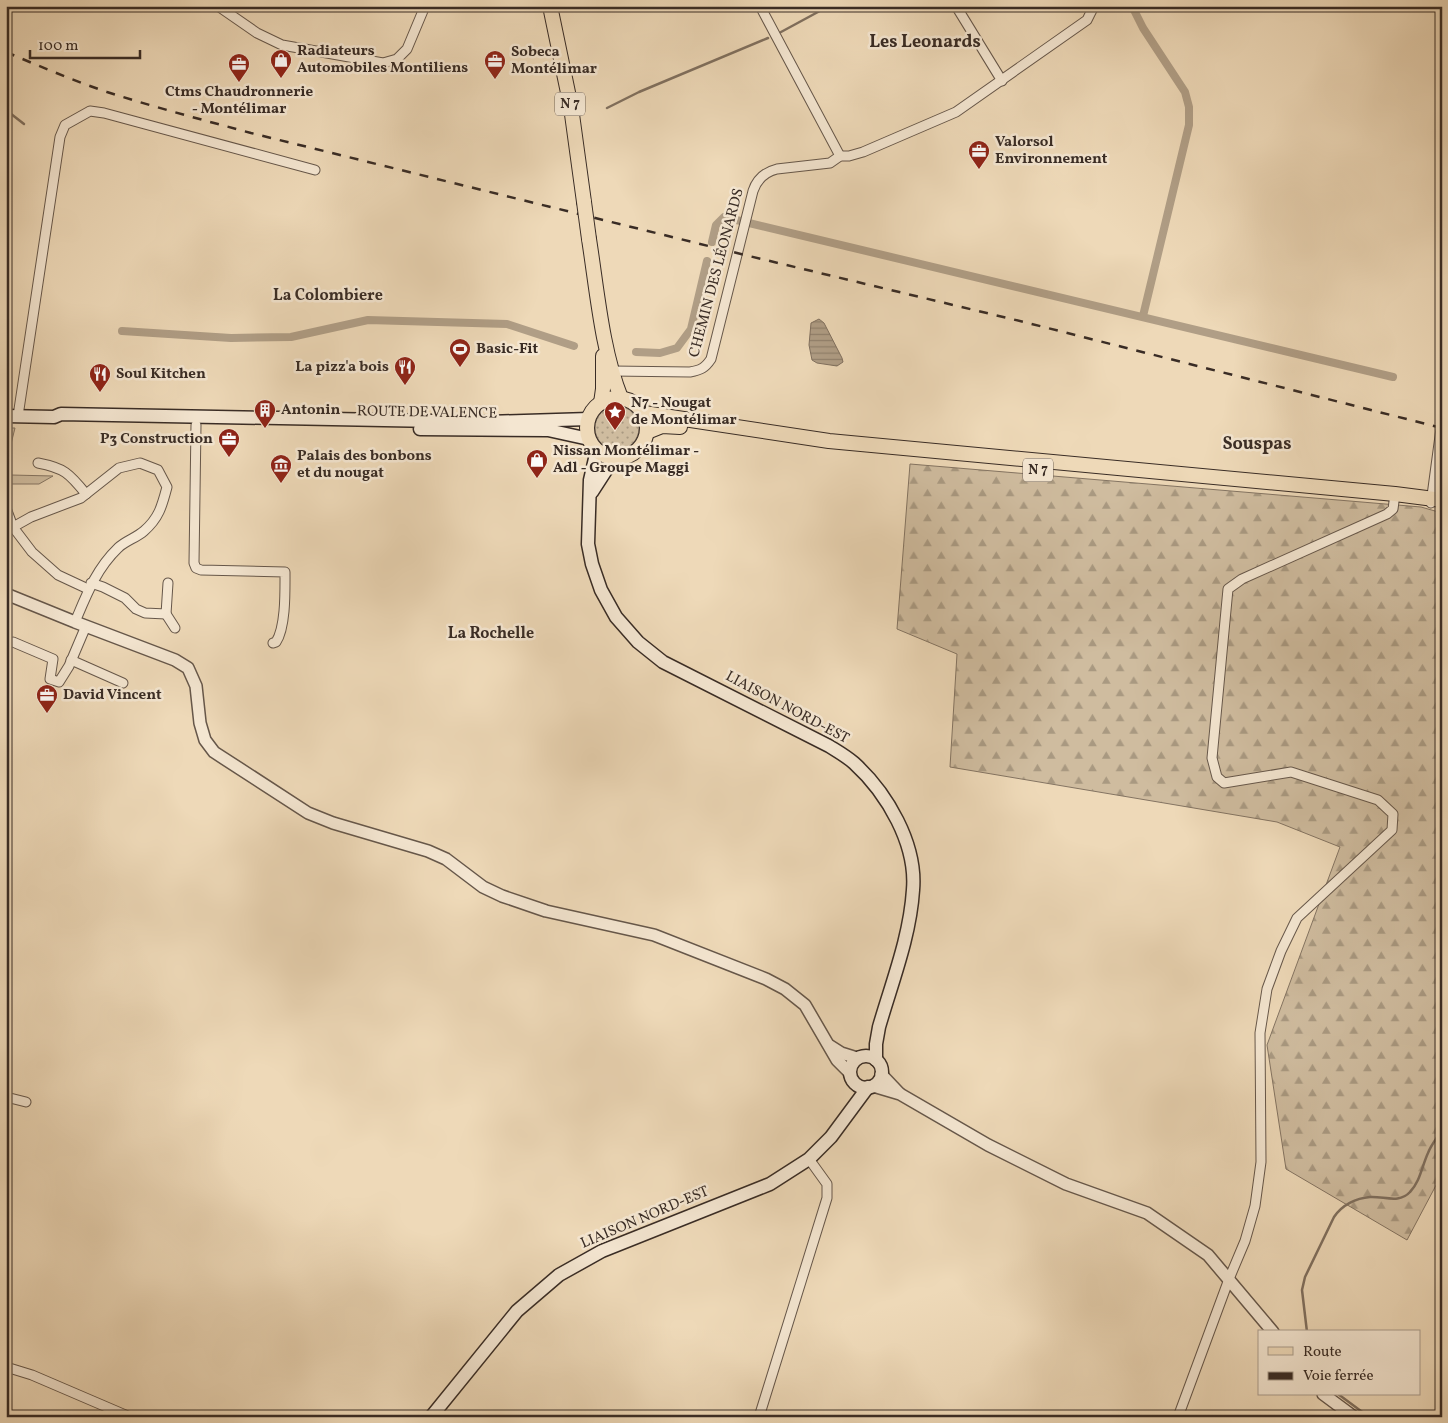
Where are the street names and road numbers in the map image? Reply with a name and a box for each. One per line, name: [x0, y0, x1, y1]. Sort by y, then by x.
road number: N 7: [555, 92, 585, 116]
street label: CHEMIN DES LÉONARDS: [684, 186, 750, 360]
street label: ROUTE DE VALENCE: [357, 401, 497, 425]
road number: N 7: [1023, 458, 1053, 482]
street label: LIAISON NORD-EST: [721, 666, 853, 750]
street label: LIAISON NORD-EST: [578, 1181, 713, 1255]

